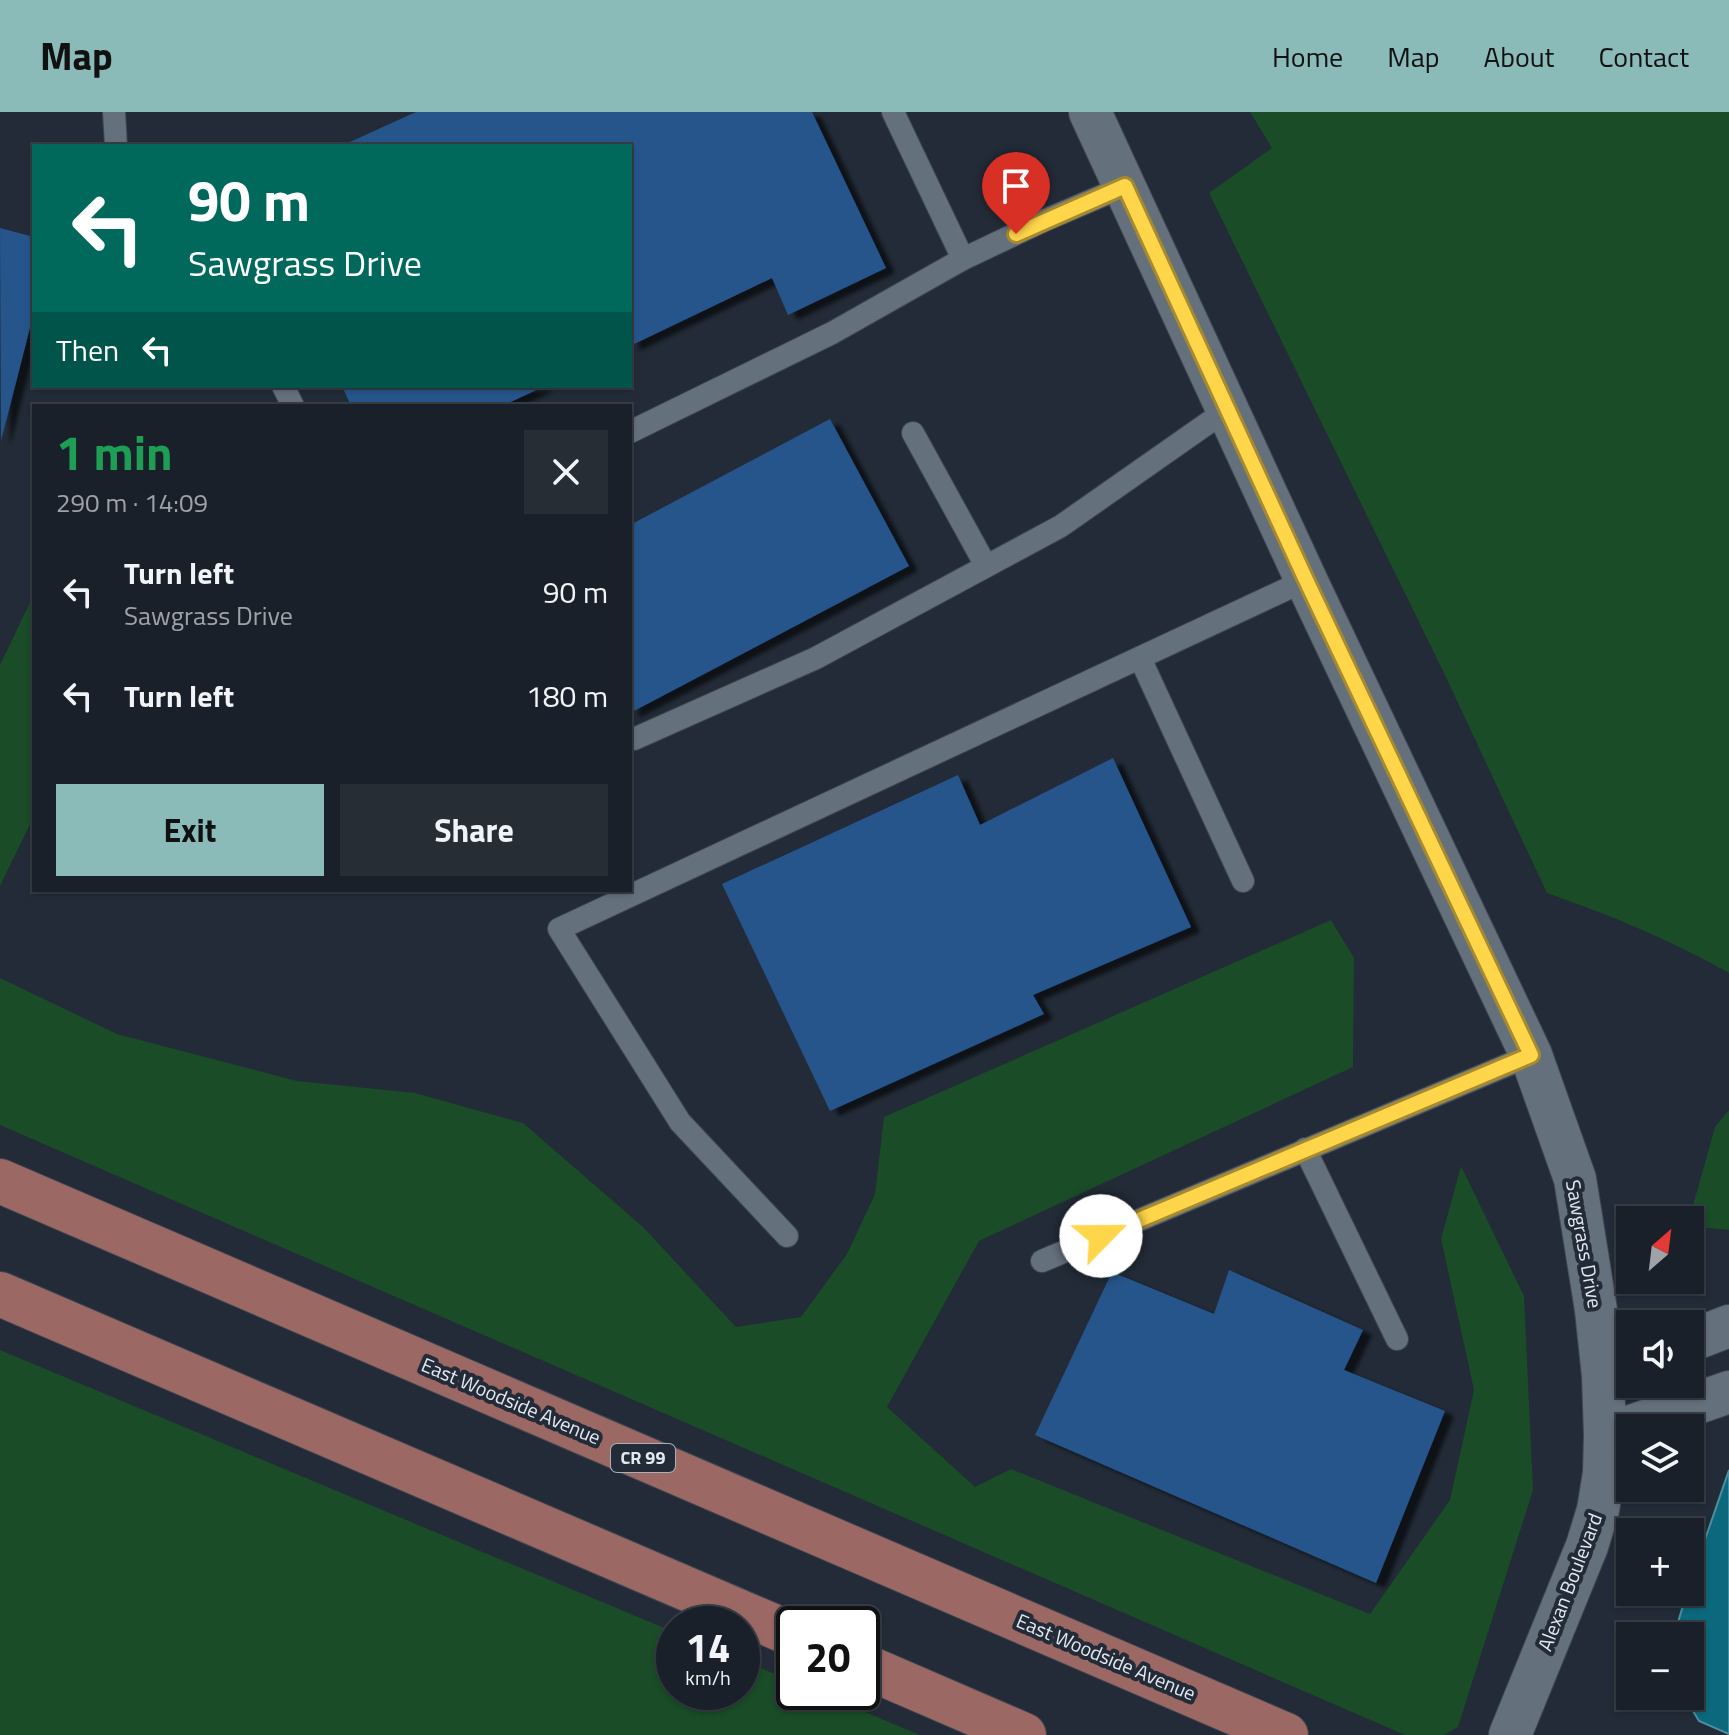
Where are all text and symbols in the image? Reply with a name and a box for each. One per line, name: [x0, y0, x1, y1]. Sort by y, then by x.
text: Map: [40, 27, 113, 85]
text: Home: [1272, 35, 1343, 78]
text: Map: [1387, 35, 1440, 78]
text: About: [1484, 35, 1554, 78]
text: Contact: [1598, 35, 1689, 78]
pin: [982, 152, 1050, 234]
text: 90 m: [188, 158, 310, 243]
icon: arrive: [994, 164, 1038, 208]
icon: left: [56, 176, 160, 280]
text: Sawgrass Drive: [188, 235, 422, 290]
text: Then: [56, 327, 119, 373]
icon: left: [135, 328, 179, 372]
text: 1 min: [56, 416, 173, 489]
button: close: [524, 430, 608, 514]
text: 290 m · 14:09: [56, 483, 208, 522]
text: Turn left: [124, 550, 234, 596]
text: 90 m: [543, 569, 608, 615]
icon: left: [56, 570, 100, 614]
text: Sawgrass Drive: [124, 596, 293, 635]
text: Turn left: [124, 673, 234, 719]
text: 180 m: [526, 673, 608, 719]
icon: left: [56, 674, 100, 718]
button: Exit: [56, 784, 324, 876]
button: Share: [340, 784, 608, 876]
street label: Sawgrass Drive: [1558, 1177, 1611, 1311]
position arrow: [1059, 1194, 1143, 1278]
north arrow: [1616, 1206, 1704, 1294]
map controls: [1616, 1206, 1704, 1710]
button: sound: [1616, 1310, 1704, 1398]
street label: East Woodside Avenue: [417, 1349, 606, 1452]
button: layers: [1616, 1414, 1704, 1502]
road number: CR 99: [611, 1444, 675, 1472]
street label: Alexan Boulevard: [1529, 1508, 1610, 1655]
button: +: [1616, 1518, 1704, 1606]
street label: East Woodside Avenue: [1012, 1605, 1201, 1708]
speed limit sign: 20: [776, 1606, 880, 1710]
text: 14: [686, 1617, 730, 1678]
button: −: [1616, 1622, 1704, 1710]
text: km/h: [685, 1662, 731, 1693]

